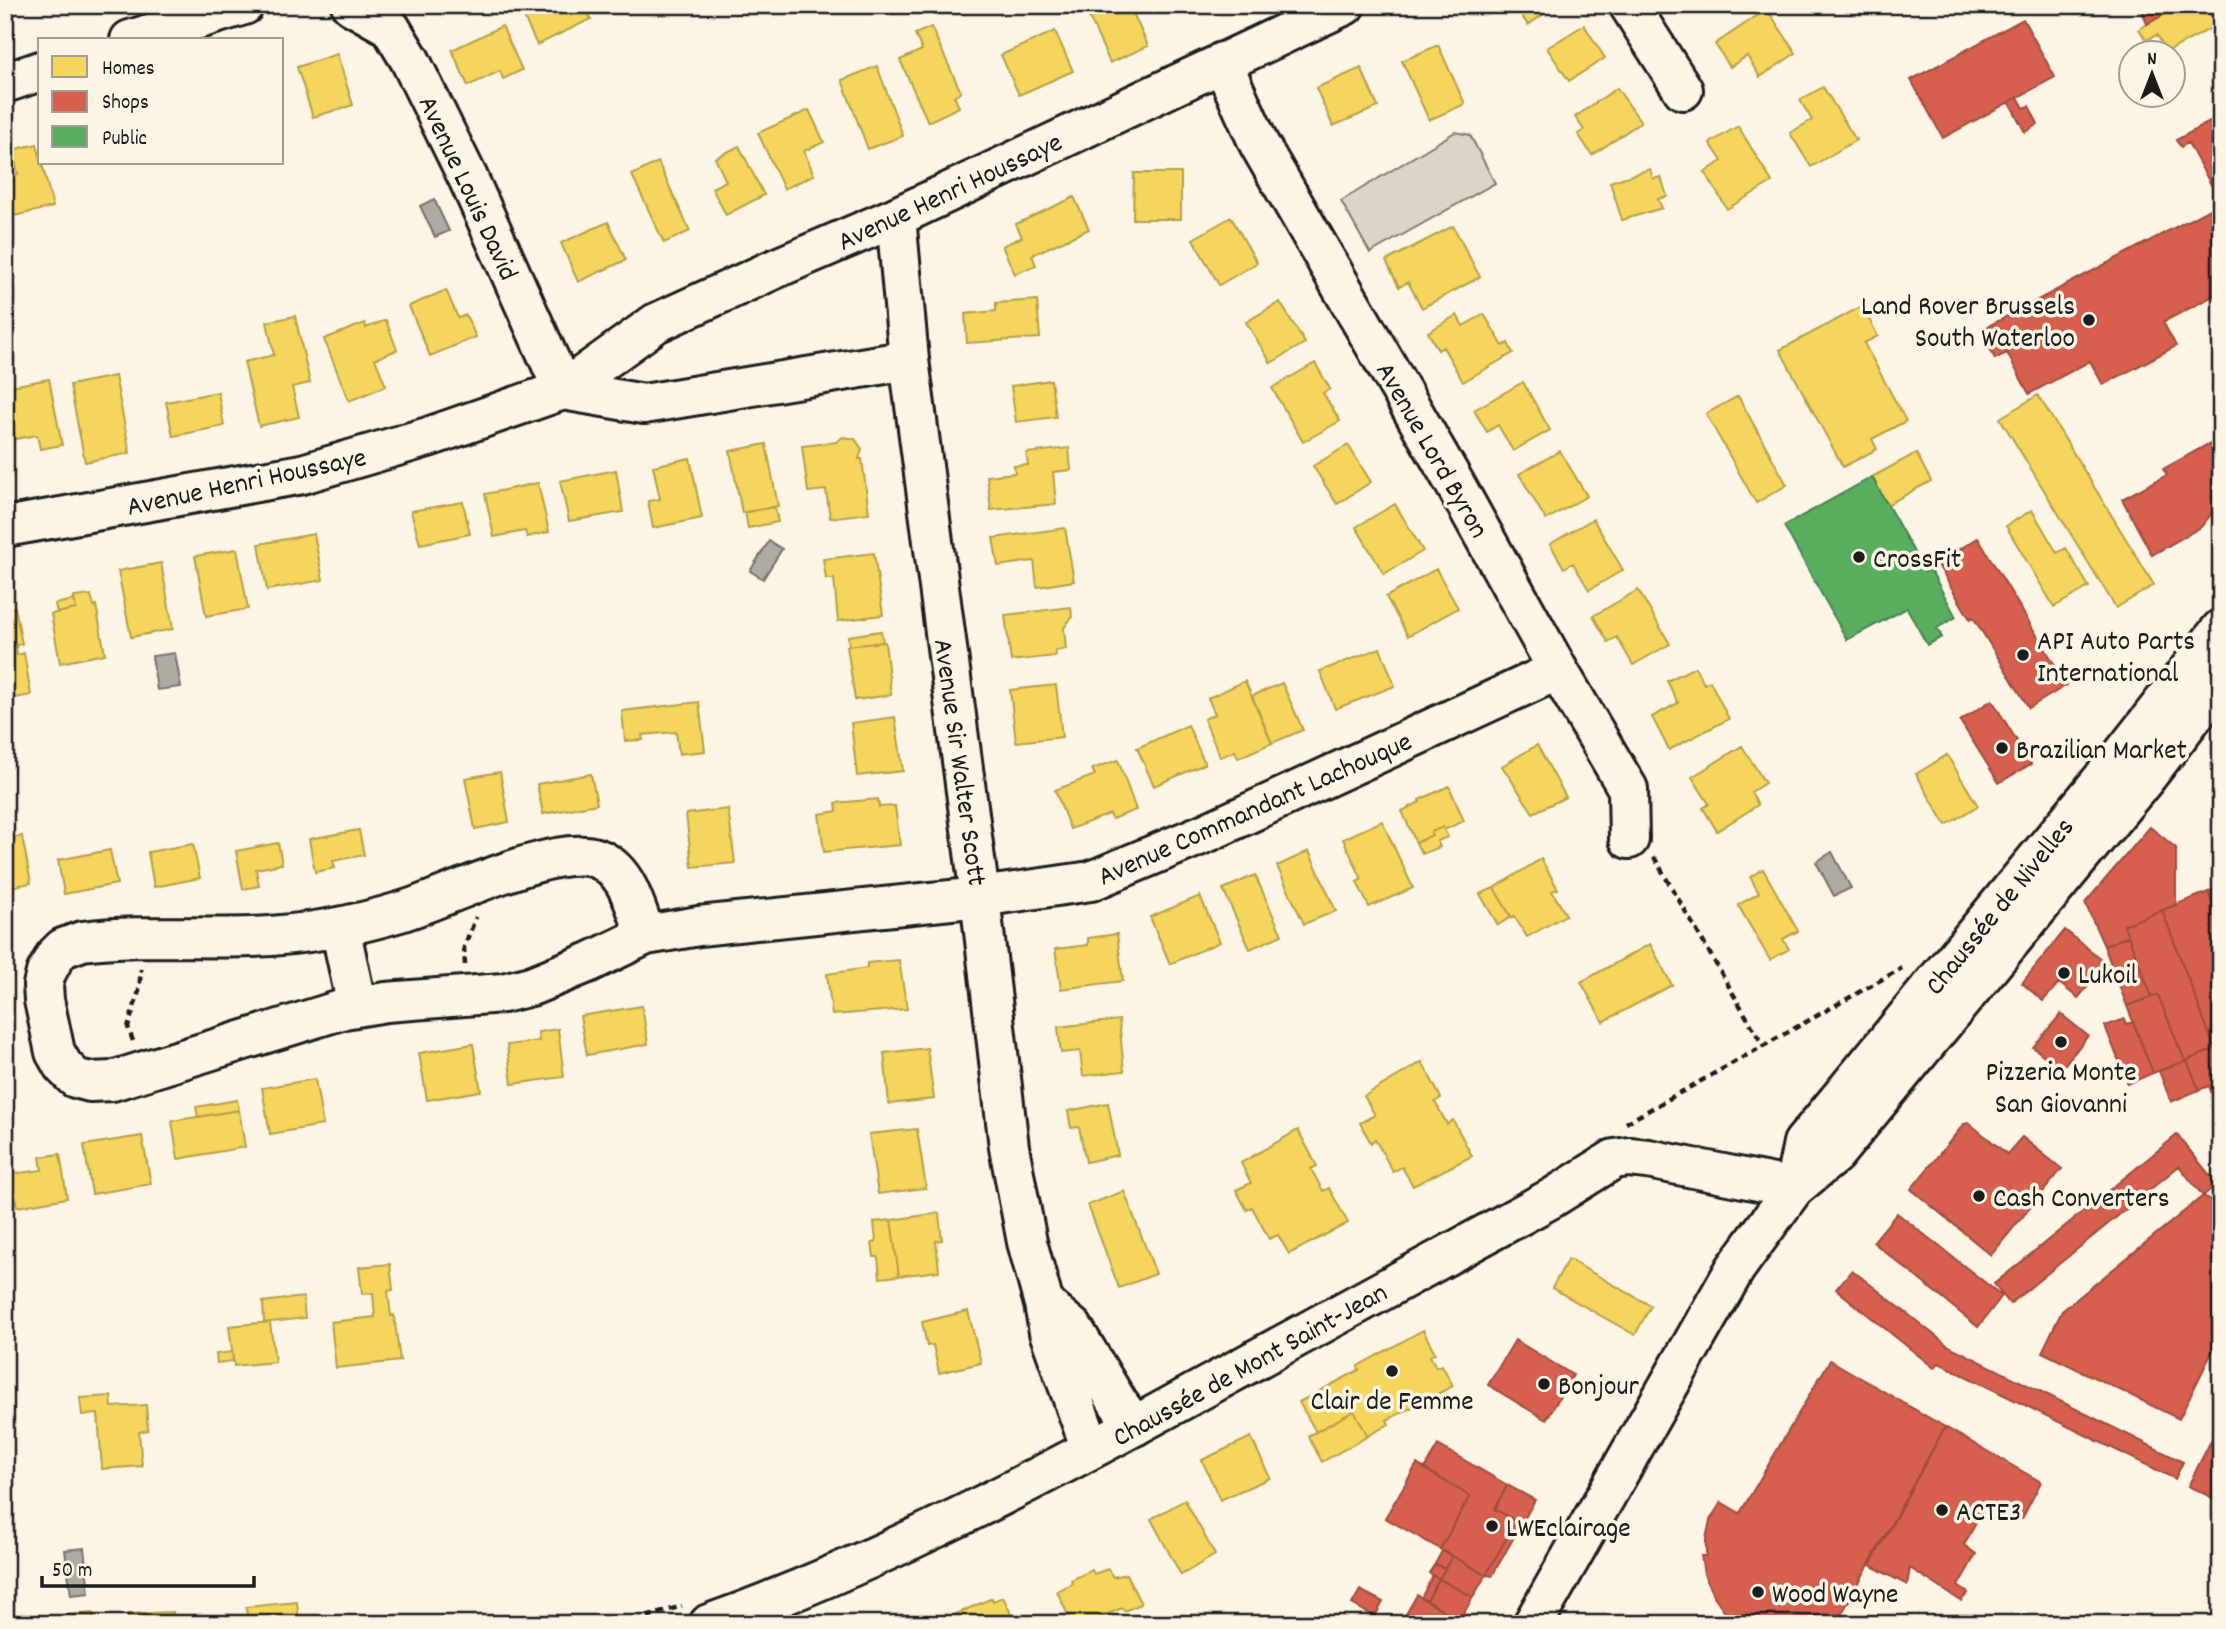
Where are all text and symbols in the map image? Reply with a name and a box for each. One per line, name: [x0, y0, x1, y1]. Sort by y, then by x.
legend: [38, 38, 284, 164]
north arrow: [2118, 38, 2188, 108]
text: N: [2147, 47, 2157, 74]
text: Homes: [102, 55, 155, 85]
text: Shops: [102, 89, 149, 119]
street label: Avenue Louis David: [405, 90, 526, 288]
text: Public: [102, 125, 147, 155]
street label: Avenue Henri Houssaye: [832, 125, 1070, 264]
place label: Land Rover Brussels South Waterloo: [1861, 289, 2075, 361]
marker: Land Rover Brussels South Waterloo: [2081, 312, 2097, 328]
street label: Avenue Lord Byron: [1363, 356, 1496, 547]
street label: Avenue Henri Houssaye: [124, 440, 370, 530]
place label: CrossFit: [1873, 542, 1961, 582]
marker: CrossFit: [1851, 549, 1867, 565]
place label: API Auto Parts International: [2037, 624, 2195, 696]
street label: Avenue Sir Walter Scott: [920, 636, 994, 889]
marker: API Auto Parts International: [2015, 647, 2031, 663]
street label: Avenue Commandant Lachouque: [1093, 724, 1419, 899]
place label: Brazilian Market: [2016, 733, 2187, 773]
marker: Brazilian Market: [1994, 740, 2010, 756]
street label: Chaussée de Nivelles: [1918, 811, 2086, 1006]
place label: Lukoil: [2078, 958, 2138, 998]
marker: Lukoil: [2056, 965, 2072, 981]
marker: Pizzeria Monte San Giovanni: [2053, 1034, 2069, 1050]
place label: Pizzeria Monte San Giovanni: [1986, 1055, 2136, 1127]
place label: Cash Converters: [1993, 1181, 2169, 1221]
marker: Cash Converters: [1971, 1188, 1987, 1204]
street label: Chaussée de Mont Saint-Jean: [1107, 1275, 1396, 1460]
marker: Clair de Femme: [1384, 1363, 1400, 1379]
place label: Bonjour: [1558, 1369, 1640, 1409]
marker: Bonjour: [1536, 1376, 1552, 1392]
place label: Clair de Femme: [1310, 1384, 1474, 1424]
place label: ACTE3: [1956, 1495, 2021, 1535]
marker: ACTE3: [1934, 1502, 1950, 1518]
place label: LWEclairage: [1506, 1511, 1631, 1551]
marker: LWEclairage: [1484, 1518, 1500, 1534]
scale bar: [42, 1545, 254, 1589]
text: 50 m: [52, 1557, 92, 1587]
place label: Wood Wayne: [1772, 1577, 1898, 1617]
marker: Wood Wayne: [1750, 1584, 1766, 1600]

